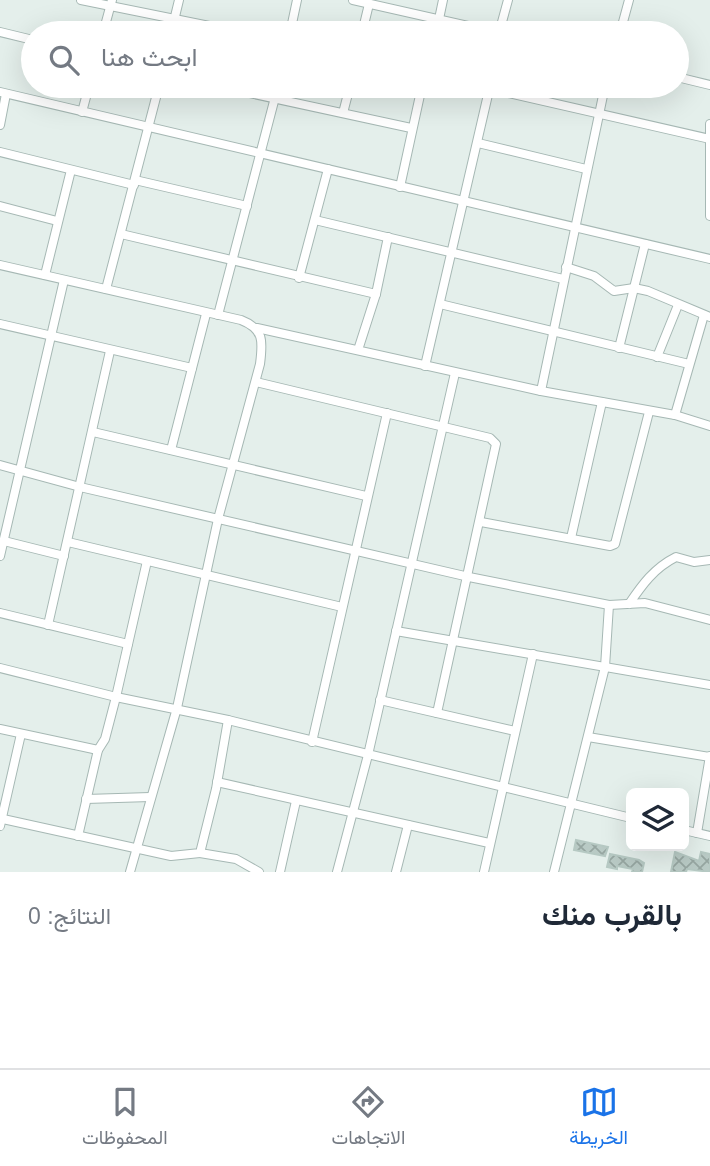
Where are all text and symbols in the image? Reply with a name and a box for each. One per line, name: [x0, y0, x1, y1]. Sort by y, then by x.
search box: [21, 21, 689, 98]
icon: search: [45, 41, 83, 79]
text: ابحث هنا: [101, 42, 197, 72]
map controls: [626, 788, 689, 851]
button: layers: [626, 788, 689, 851]
text: بالقرب منك: [542, 898, 682, 931]
text: النتائج: 0: [28, 903, 111, 929]
tab: المحفوظات: [82, 1083, 168, 1154]
tab: الاتجاهات: [332, 1083, 405, 1154]
tab: الخريطة: [569, 1083, 628, 1154]

